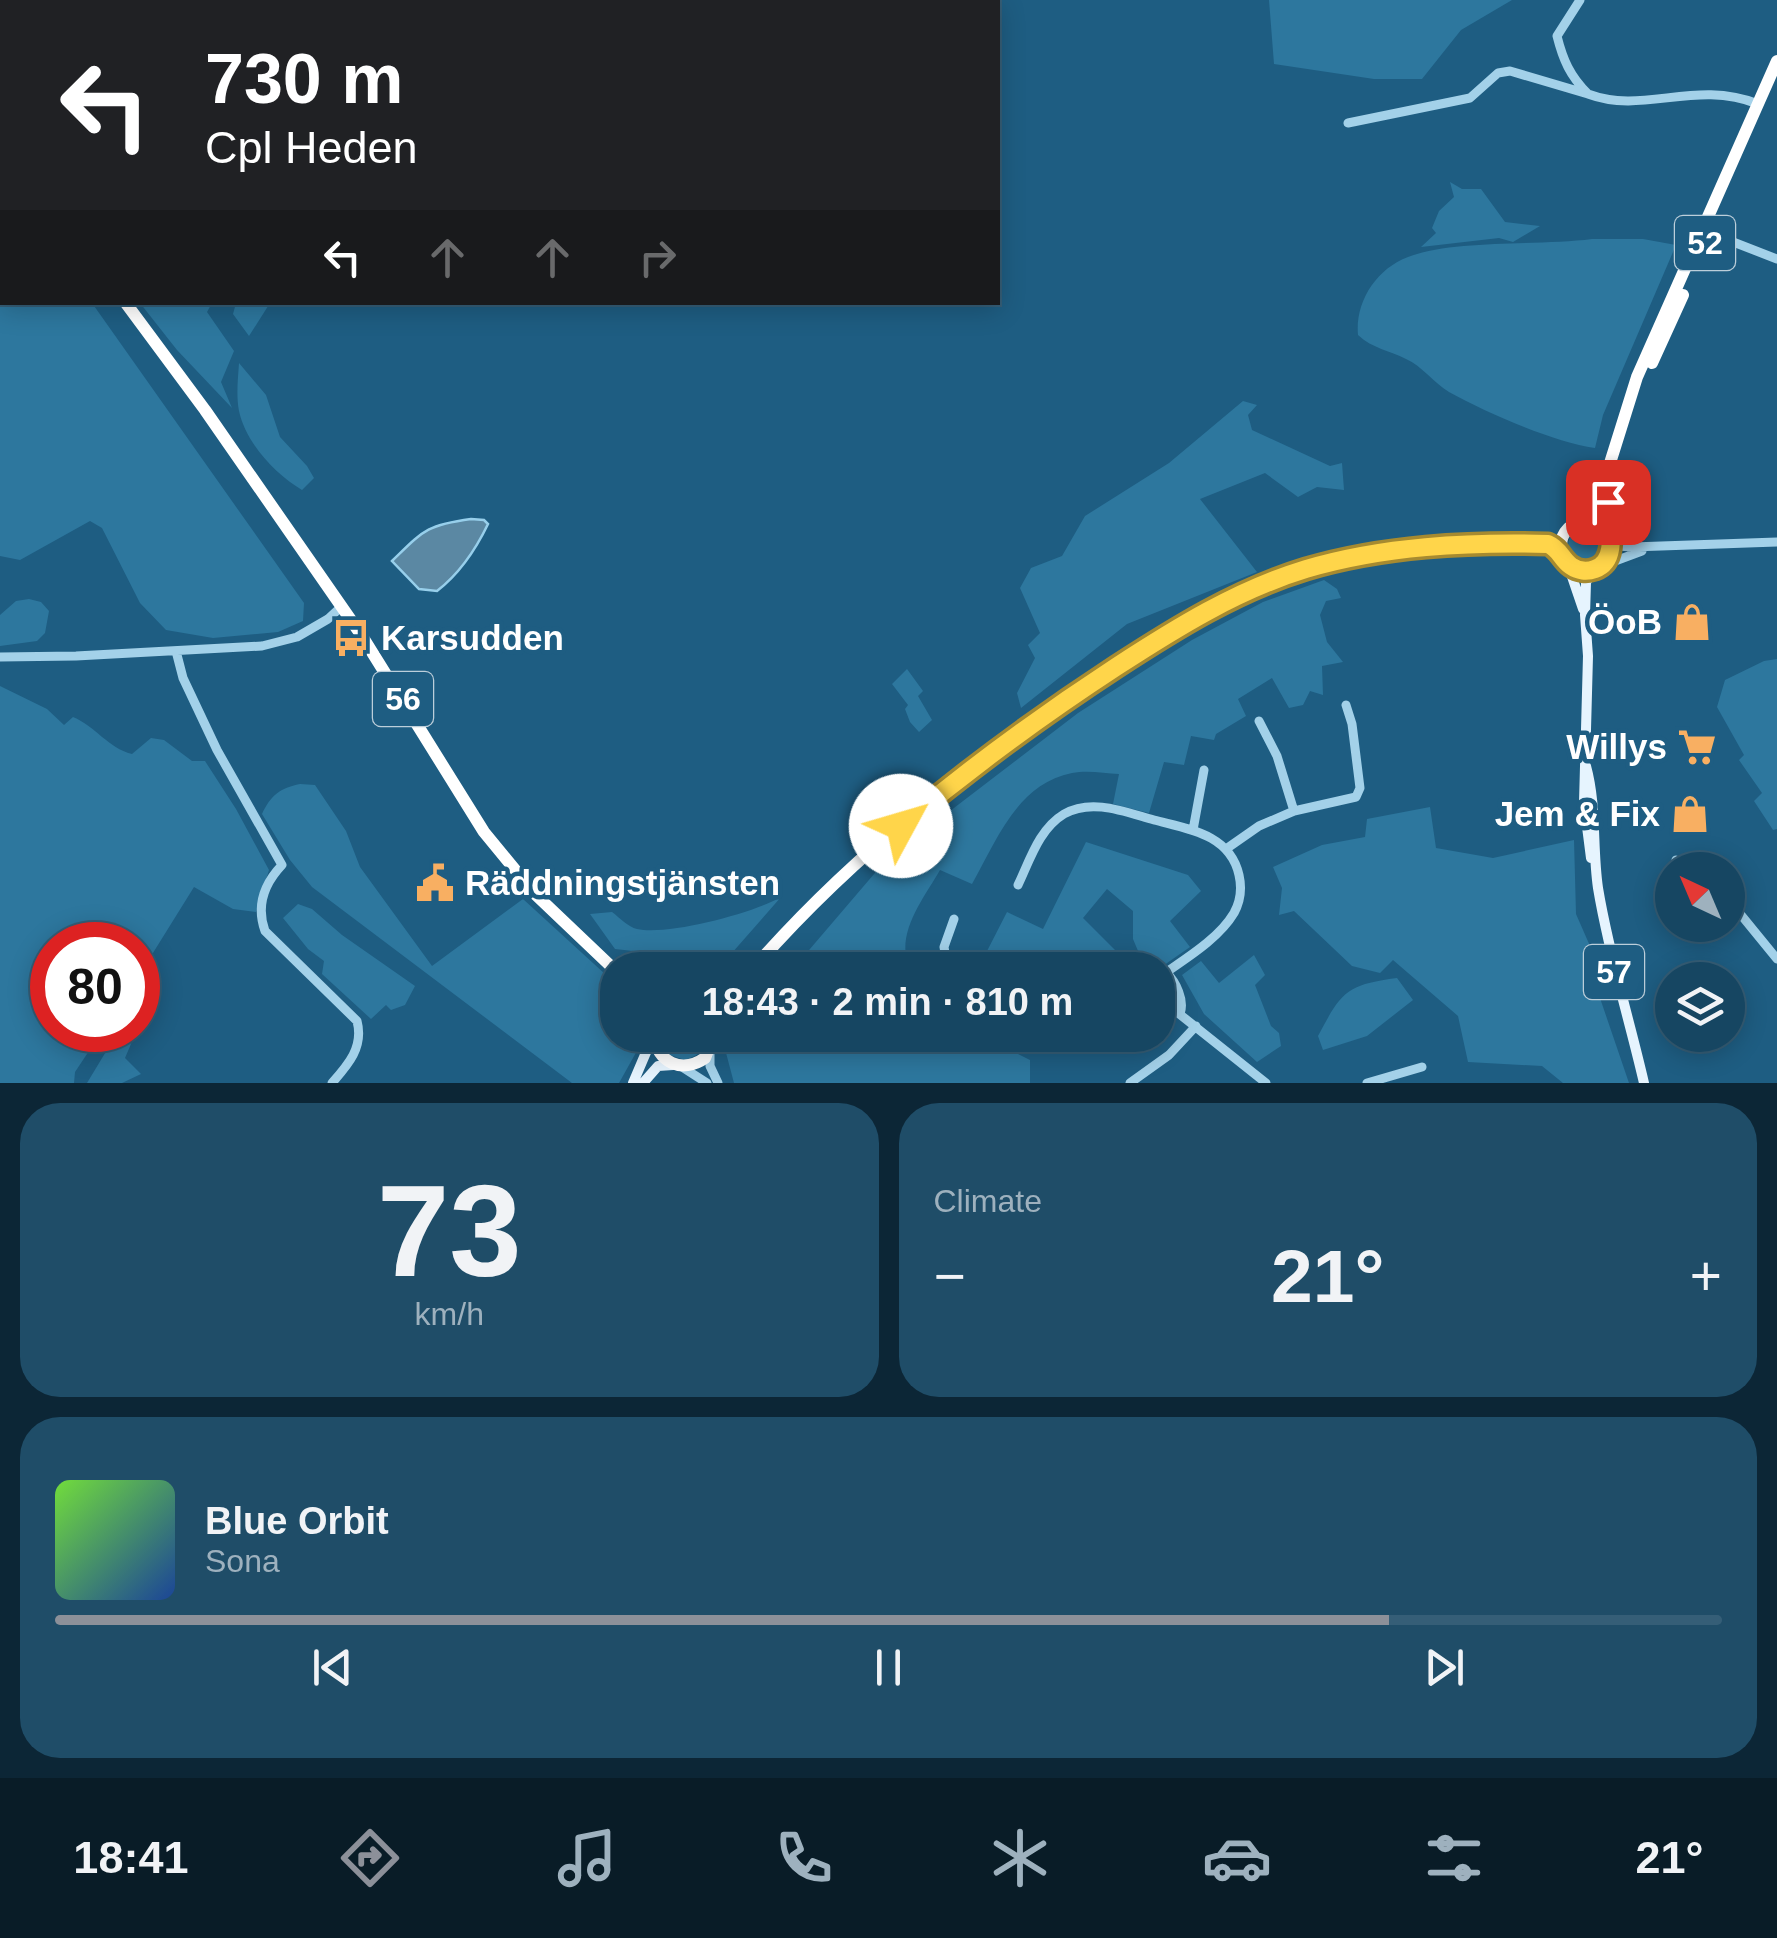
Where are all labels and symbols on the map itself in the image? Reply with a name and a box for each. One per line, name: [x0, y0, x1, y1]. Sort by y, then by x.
road number: 52: [1675, 216, 1735, 270]
pin: [1566, 460, 1651, 545]
shop icon: ÖoB: [1671, 601, 1713, 643]
place label: ÖoB: [1588, 602, 1662, 641]
bus stop icon: Karsudden: [330, 617, 372, 659]
place label: Karsudden: [381, 618, 564, 657]
road number: 56: [373, 672, 433, 726]
supermarket icon: Willys: [1676, 726, 1718, 768]
place label: Willys: [1566, 727, 1667, 766]
position arrow: [849, 774, 953, 878]
shop icon: Jem & Fix: [1669, 793, 1711, 835]
place label: Jem & Fix: [1495, 794, 1661, 833]
north arrow: [1655, 852, 1745, 942]
public building icon: Räddningstjänsten: [414, 862, 456, 904]
place label: Räddningstjänsten: [465, 863, 780, 902]
speed limit sign: 80: [30, 922, 160, 1052]
road number: 57: [1584, 945, 1644, 999]

